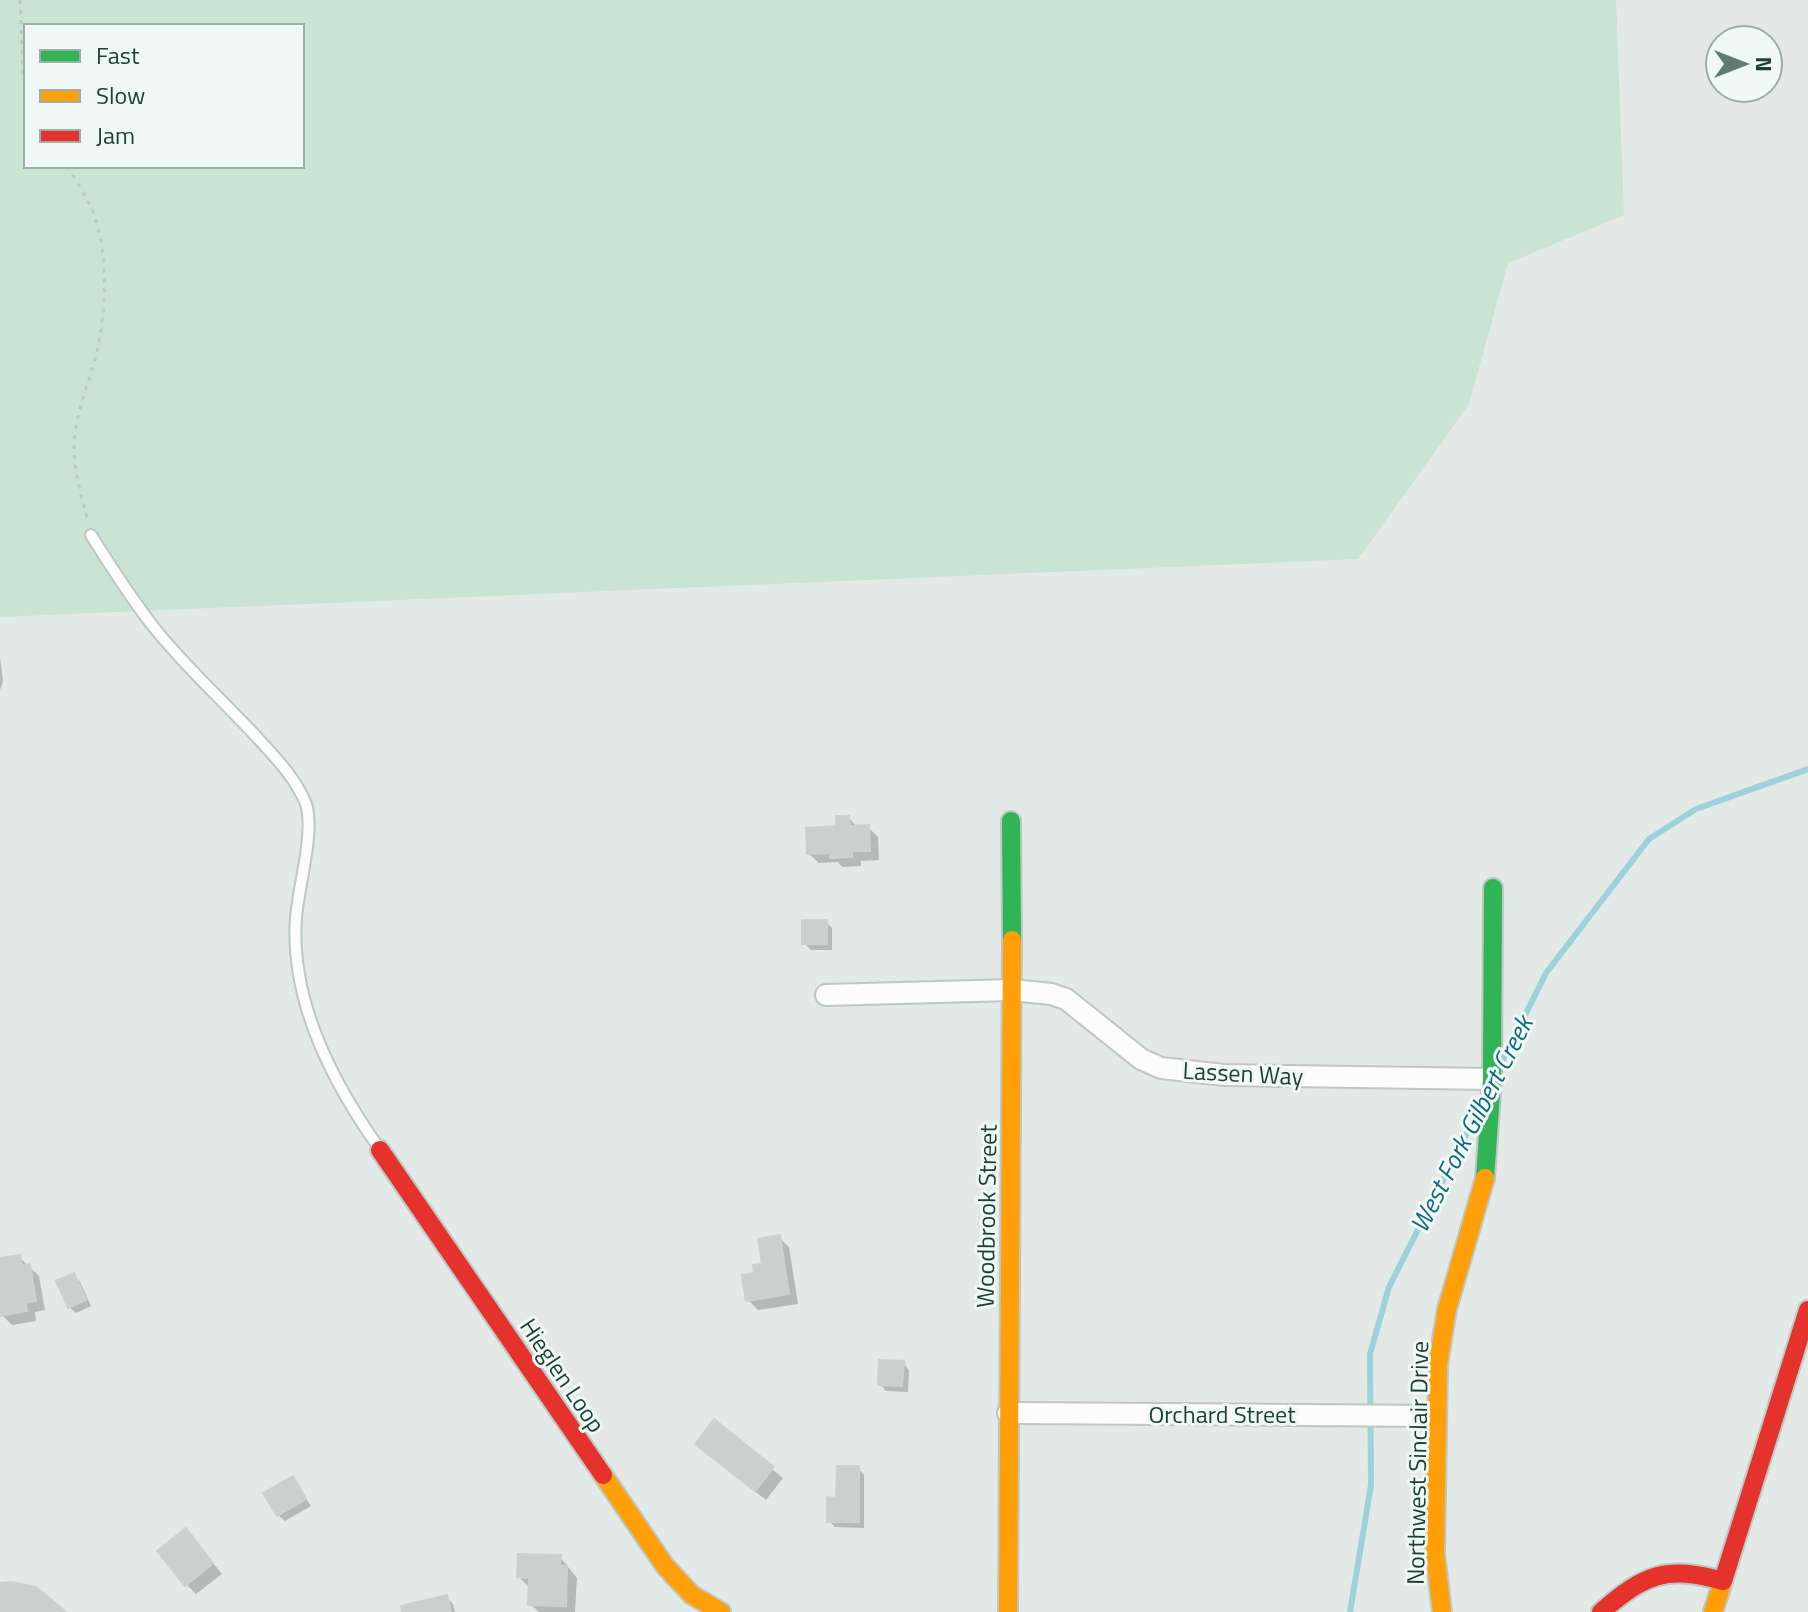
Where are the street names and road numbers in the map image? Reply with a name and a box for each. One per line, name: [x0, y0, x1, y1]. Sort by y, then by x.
street label: Lassen Way: [1182, 1052, 1305, 1094]
street label: Woodbrook Street: [966, 1123, 1006, 1308]
street label: Hieglen Loop: [511, 1311, 615, 1439]
street label: Northwest Sinclair Drive: [1397, 1341, 1437, 1585]
street label: Orchard Street: [1148, 1396, 1296, 1432]

